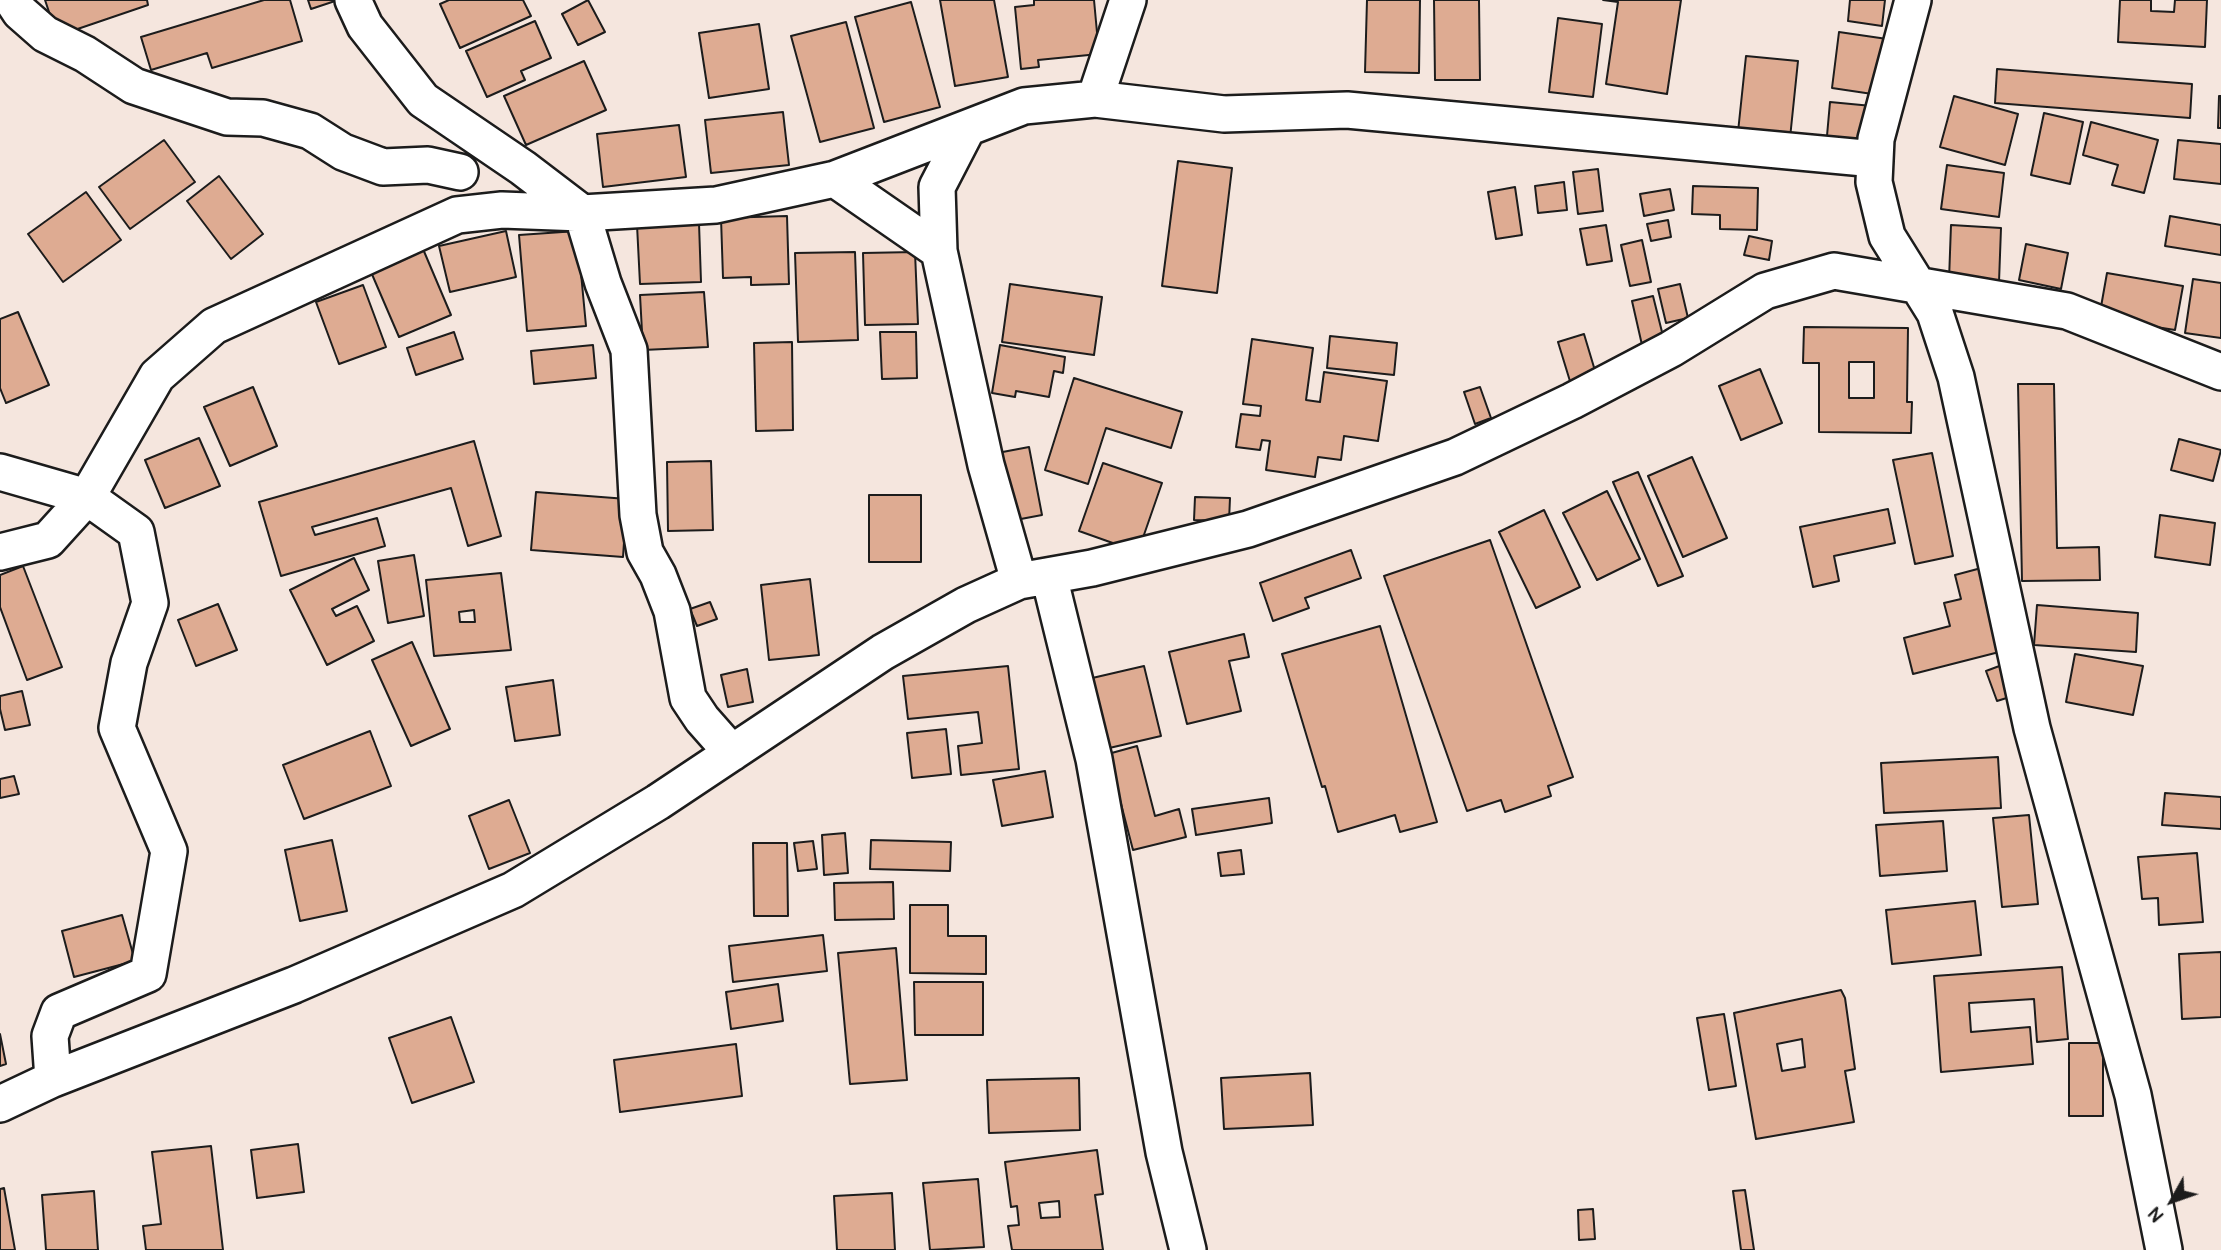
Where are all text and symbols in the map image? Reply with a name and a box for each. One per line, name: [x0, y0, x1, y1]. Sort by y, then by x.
north arrow: [2137, 1166, 2207, 1236]
text: N: [2143, 1202, 2169, 1227]

